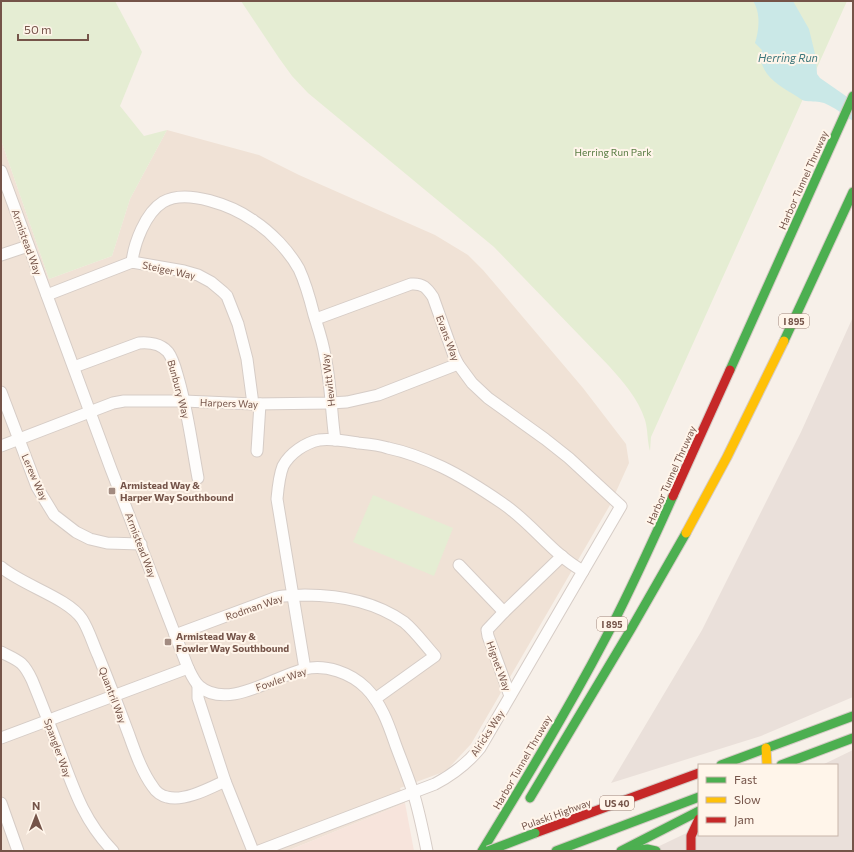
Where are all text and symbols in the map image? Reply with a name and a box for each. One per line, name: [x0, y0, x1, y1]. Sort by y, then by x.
scale bar: [18, 16, 88, 42]
text: 50 m: [24, 22, 52, 36]
water label: Herring Run: [758, 51, 818, 64]
street label: Harbor Tunnel Thruway: [776, 129, 830, 231]
park label: Herring Run Park: [574, 146, 652, 158]
street label: Armistead Way: [10, 208, 44, 276]
street label: Steiger Way: [141, 259, 197, 281]
street label: Evans Way: [434, 313, 462, 363]
road number: I 895: [779, 314, 809, 328]
street label: Hewitt Way: [319, 353, 337, 407]
street label: Bunbury Way: [165, 358, 193, 420]
street label: Harpers Way: [200, 396, 258, 410]
street label: Harbor Tunnel Thruway: [644, 424, 698, 526]
street label: Lerew Way: [19, 452, 51, 502]
place label: Armistead Way & Harper Way Southbound: [120, 479, 234, 503]
marker: Armistead Way & Harper Way Southbound: [107, 486, 117, 496]
street label: Armistead Way: [123, 511, 159, 579]
street label: Rodman Way: [224, 592, 284, 622]
road number: I 895: [597, 617, 627, 631]
place label: Armistead Way & Fowler Way Southbound: [176, 630, 289, 654]
marker: Armistead Way & Fowler Way Southbound: [163, 637, 173, 647]
street label: Hignet Way: [484, 639, 514, 693]
street label: Quantril Way: [97, 665, 129, 725]
street label: Fowler Way: [254, 665, 308, 693]
street label: Alricks Way: [468, 708, 506, 758]
street label: Harbor Tunnel Thruway: [490, 713, 554, 811]
street label: Spangler Way: [42, 717, 74, 779]
legend: [698, 764, 838, 836]
text: Fast: [734, 772, 757, 786]
text: Slow: [734, 792, 761, 806]
north arrow: [16, 796, 56, 836]
street label: Pulaski Highway: [519, 796, 593, 832]
road number: US 40: [600, 796, 634, 810]
text: N: [32, 799, 40, 812]
text: Jam: [734, 812, 754, 827]

